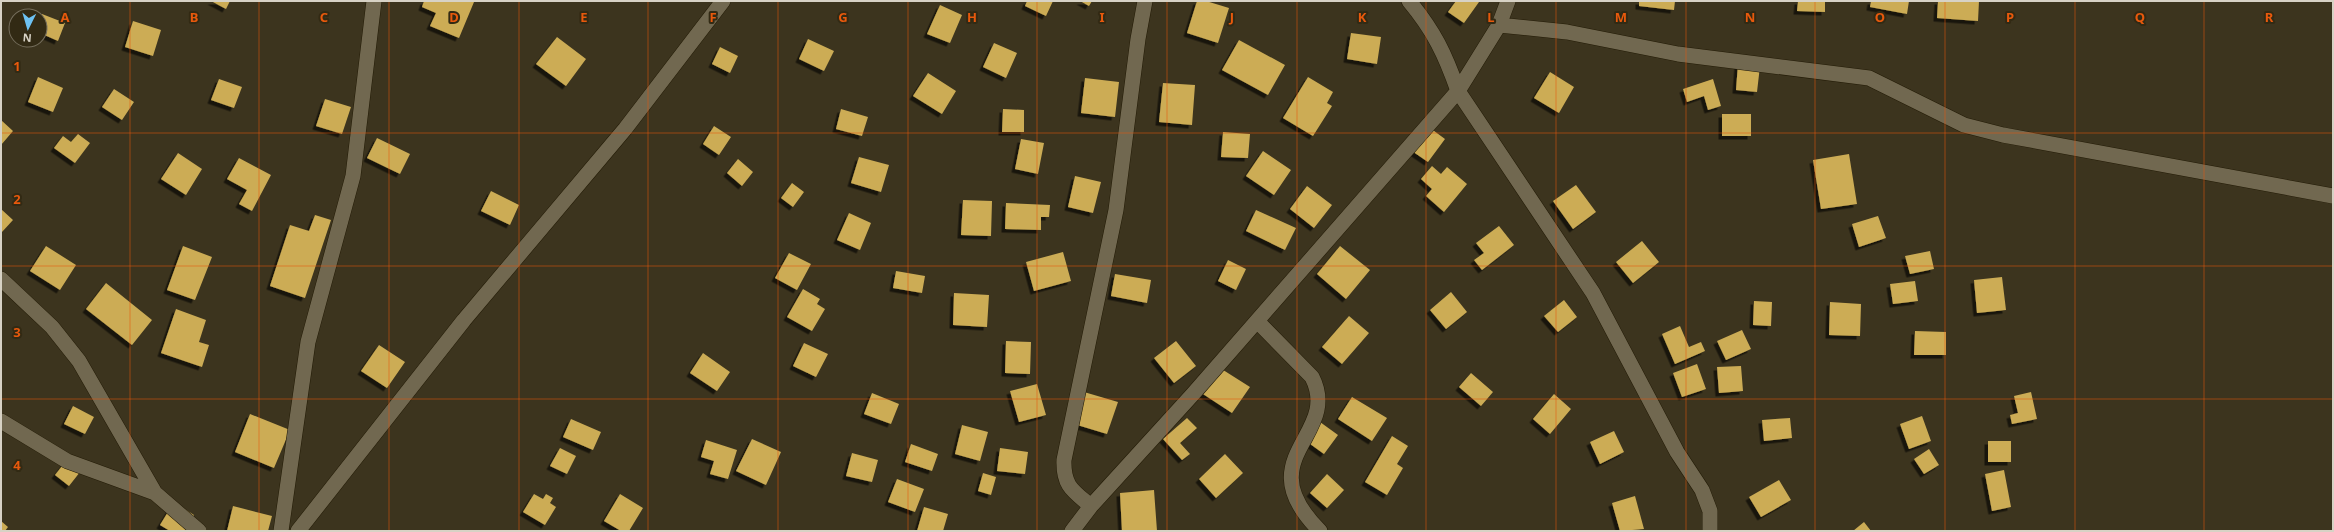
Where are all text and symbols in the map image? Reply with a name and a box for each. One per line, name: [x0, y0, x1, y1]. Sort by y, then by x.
north arrow: [8, 8, 48, 48]
text: A: [61, 8, 70, 26]
text: B: [190, 8, 198, 26]
text: C: [320, 8, 328, 26]
text: D: [449, 8, 459, 26]
text: E: [580, 8, 588, 26]
text: F: [709, 8, 717, 26]
text: G: [838, 8, 848, 26]
text: H: [967, 8, 977, 26]
text: I: [1099, 8, 1105, 26]
text: J: [1229, 8, 1234, 26]
text: K: [1358, 8, 1367, 26]
text: L: [1487, 8, 1495, 26]
text: M: [1615, 8, 1627, 26]
text: N: [1745, 8, 1755, 26]
text: O: [1875, 8, 1885, 26]
text: P: [2006, 8, 2014, 26]
text: Q: [2135, 8, 2145, 26]
text: R: [2265, 8, 2274, 26]
text: N: [22, 31, 32, 46]
text: 1: [13, 57, 21, 75]
text: 2: [13, 190, 21, 208]
text: 3: [13, 323, 21, 341]
text: 4: [13, 456, 21, 474]

